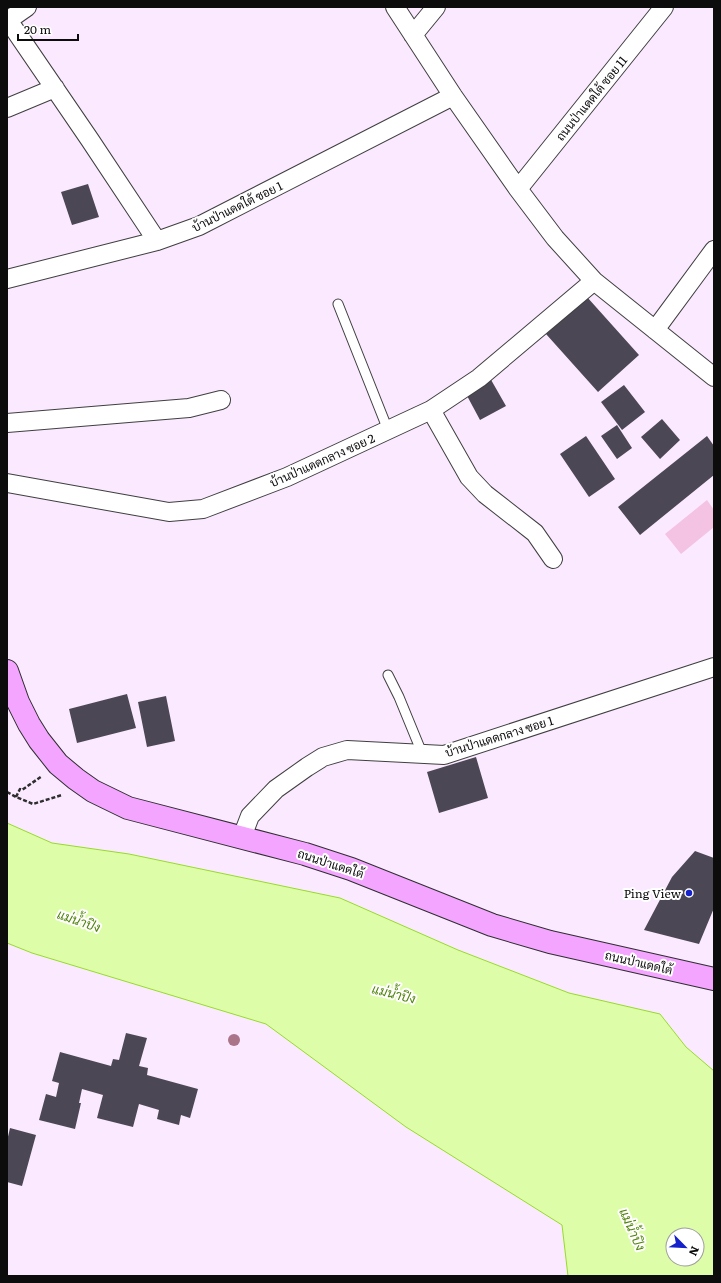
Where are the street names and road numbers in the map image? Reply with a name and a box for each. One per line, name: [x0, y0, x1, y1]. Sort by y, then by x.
street label: ถนนป่าแดดใต้ ซอย 11: [551, 52, 631, 144]
street label: บ้านป่าแดดใต้ ซอย 1: [189, 176, 285, 236]
street label: บ้านป่าแดดกลาง ซอย 2: [267, 429, 377, 491]
street label: บ้านป่าแดดกลาง ซอย 1: [443, 711, 555, 761]
street label: ถนนป่าแดดใต้: [295, 844, 367, 882]
street label: ถนนป่าแดดใต้: [603, 945, 675, 979]

